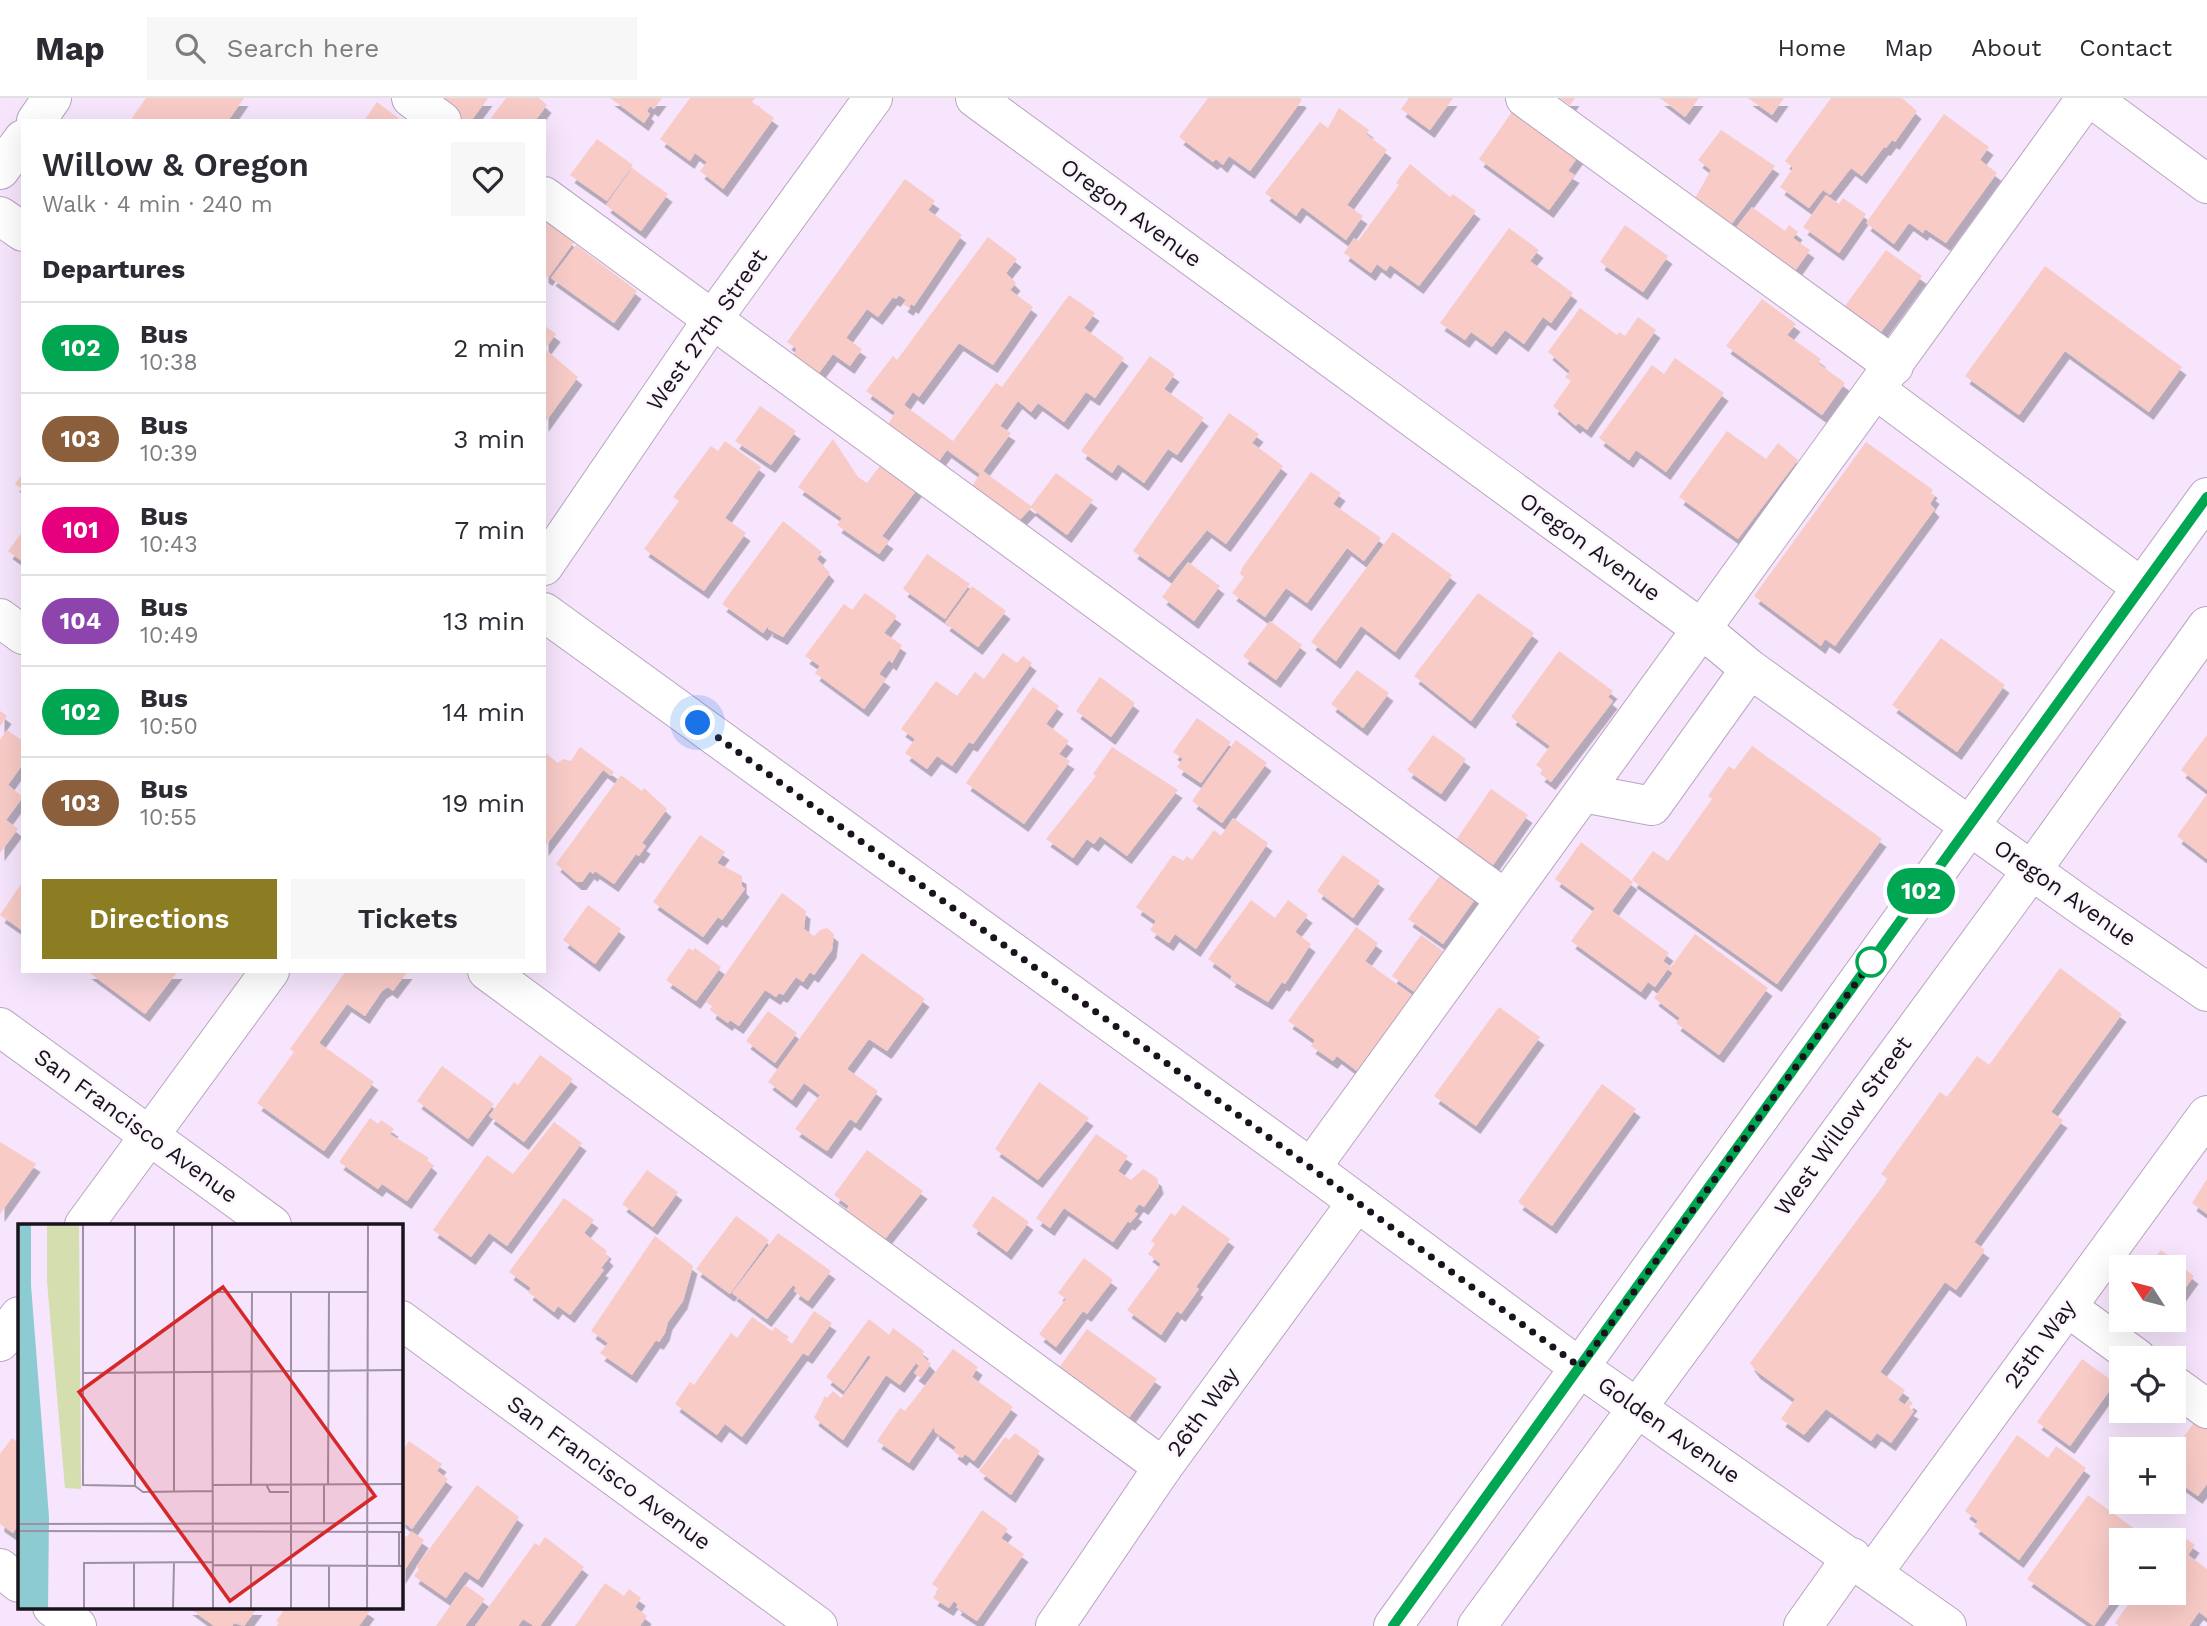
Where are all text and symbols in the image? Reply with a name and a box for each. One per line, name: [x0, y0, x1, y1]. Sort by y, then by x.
search box: [147, 17, 637, 80]
text: Map: [35, 29, 105, 68]
icon: search: [171, 29, 209, 67]
text: Search here: [227, 33, 379, 63]
text: Home: [1778, 34, 1846, 62]
text: Map: [1884, 34, 1933, 62]
text: About: [1971, 34, 2041, 62]
text: Contact: [2079, 34, 2172, 62]
button: heart: [451, 142, 525, 216]
text: Willow & Oregon: [42, 145, 309, 184]
street label: Oregon Avenue: [1055, 153, 1207, 273]
text: Walk · 4 min · 240 m: [42, 191, 273, 218]
street label: West 27th Street: [641, 244, 773, 416]
text: Departures: [42, 254, 185, 284]
text: Bus: [140, 319, 188, 349]
text: 2 min: [453, 333, 525, 363]
text: 102: [60, 334, 101, 362]
text: 10:38: [140, 349, 198, 376]
text: Bus: [140, 410, 188, 440]
text: 3 min: [453, 424, 525, 454]
text: 103: [61, 425, 100, 453]
text: 10:39: [140, 440, 198, 467]
street label: Oregon Avenue: [1514, 487, 1666, 607]
text: Bus: [140, 501, 188, 531]
text: 7 min: [455, 515, 525, 545]
text: 101: [62, 516, 99, 544]
text: 10:43: [140, 531, 198, 558]
text: Bus: [140, 592, 188, 622]
text: 13 min: [443, 606, 525, 636]
text: 104: [60, 607, 101, 635]
text: 10:49: [140, 622, 198, 649]
text: Bus: [140, 683, 188, 713]
text: 14 min: [442, 697, 525, 727]
text: 102: [60, 698, 101, 726]
your location: [680, 705, 715, 740]
text: 10:50: [140, 713, 198, 740]
text: Bus: [140, 774, 188, 804]
text: 19 min: [442, 788, 525, 818]
text: 103: [61, 789, 100, 817]
text: 10:55: [140, 804, 197, 831]
street label: Oregon Avenue: [1988, 834, 2142, 952]
line badge: 102: [1881, 868, 1961, 914]
text: 102: [1901, 877, 1941, 905]
button: Directions: [42, 879, 277, 959]
button: Tickets: [291, 879, 525, 959]
unlabelled marker: [1856, 947, 1886, 977]
street label: West Willow Street: [1769, 1031, 1917, 1221]
street label: San Francisco Avenue: [29, 1043, 243, 1209]
inset map: [18, 1224, 402, 1608]
north arrow: [2109, 1255, 2186, 1332]
map controls: [2109, 1255, 2186, 1605]
street label: 25th Way: [1999, 1294, 2081, 1394]
button: locate: [2109, 1346, 2186, 1423]
street label: 26th Way: [1162, 1362, 1245, 1462]
street label: Golden Avenue: [1593, 1371, 1745, 1489]
street label: San Francisco Avenue: [502, 1390, 716, 1556]
button: +: [2109, 1437, 2186, 1514]
button: −: [2109, 1528, 2186, 1605]

